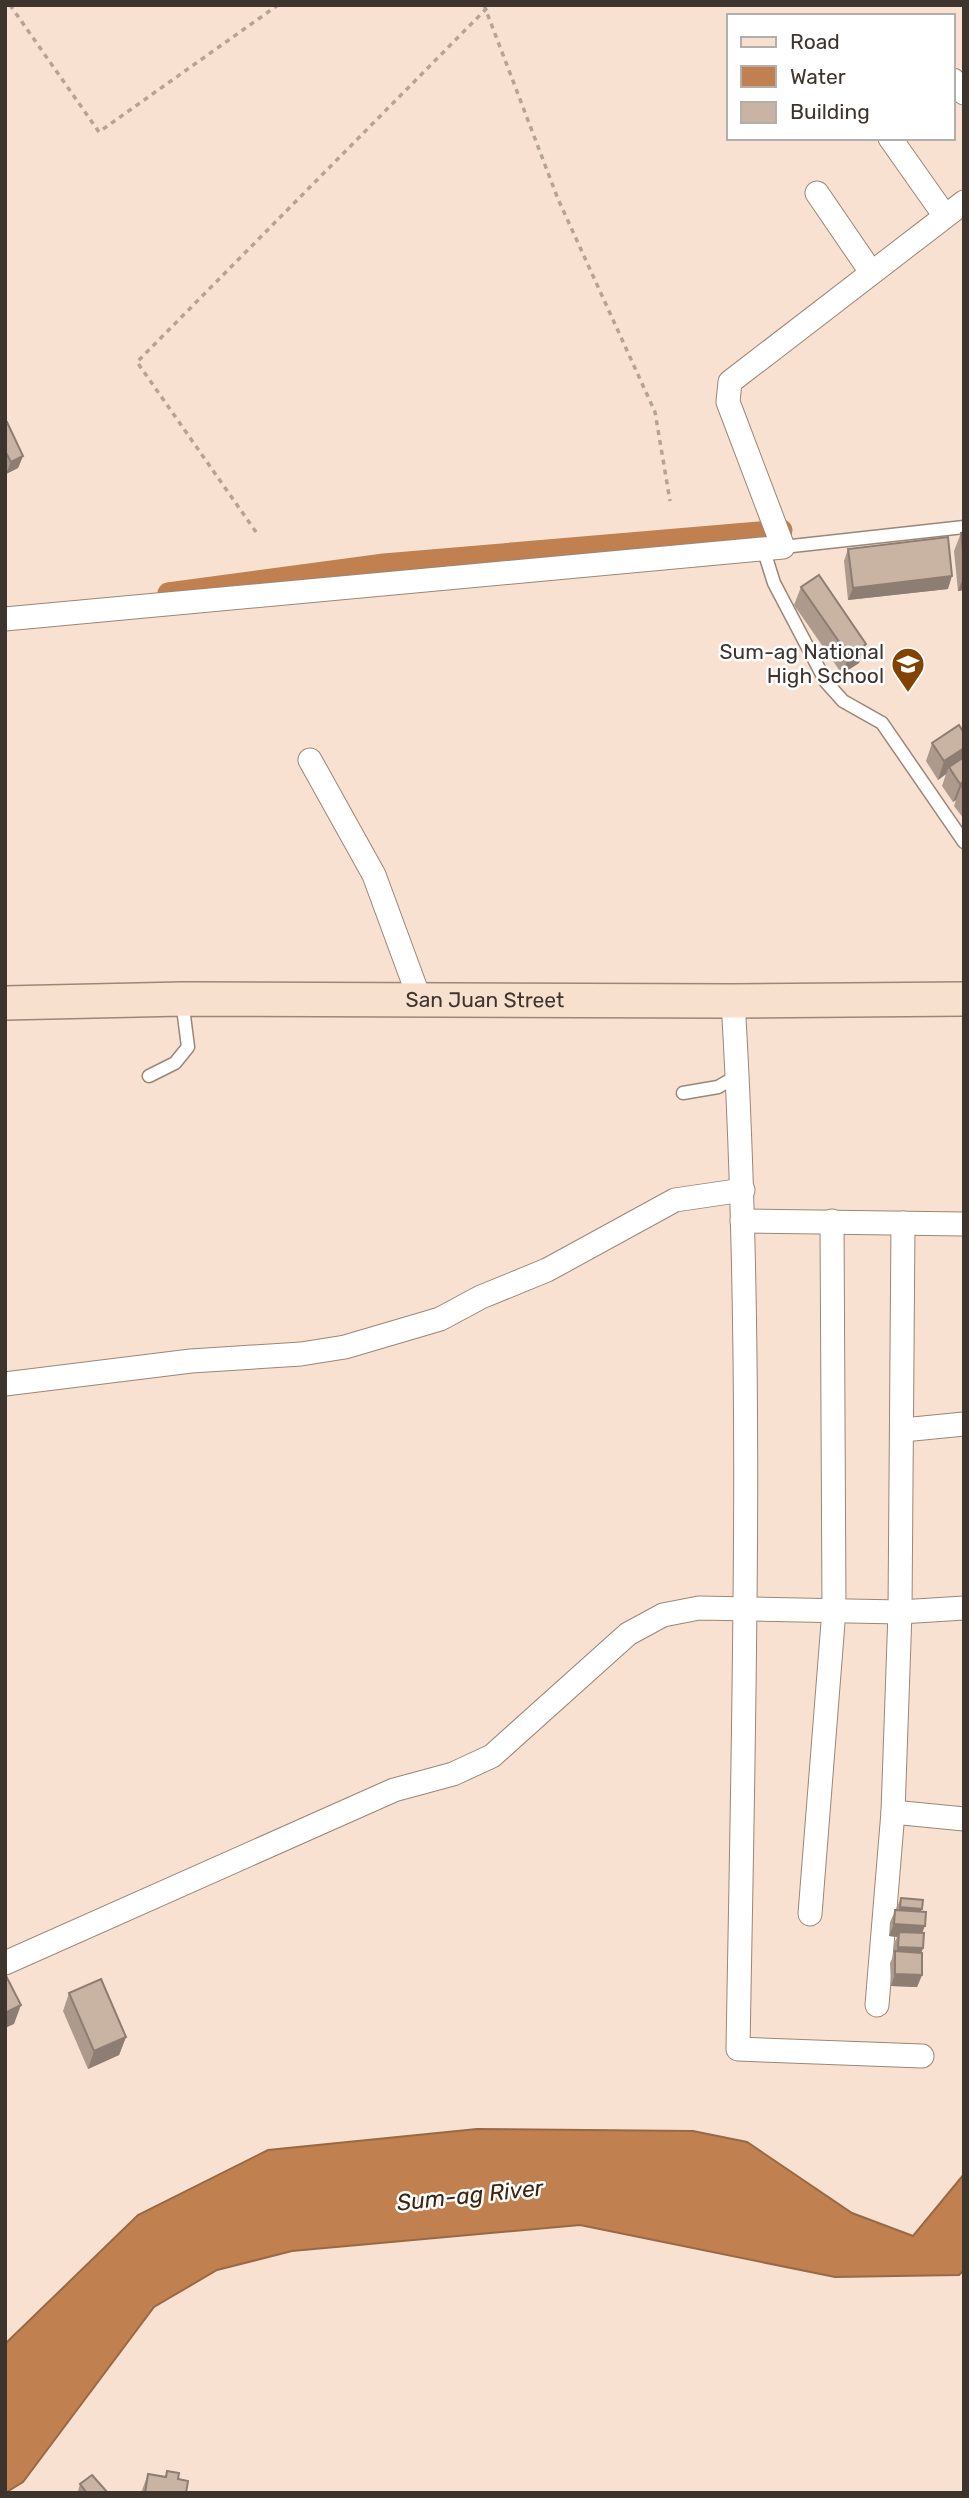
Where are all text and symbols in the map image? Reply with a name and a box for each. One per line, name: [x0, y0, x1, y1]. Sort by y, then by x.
legend: [727, 14, 955, 140]
text: Road: [790, 29, 840, 54]
text: Water: [790, 64, 846, 89]
text: Building: [790, 99, 870, 124]
place label: Sum-ag National High School: [720, 639, 884, 688]
school or university icon: Sum-ag National High School: [889, 645, 927, 694]
street label: San Juan Street: [406, 987, 564, 1012]
water label: Sum-ag River: [395, 2173, 546, 2217]

